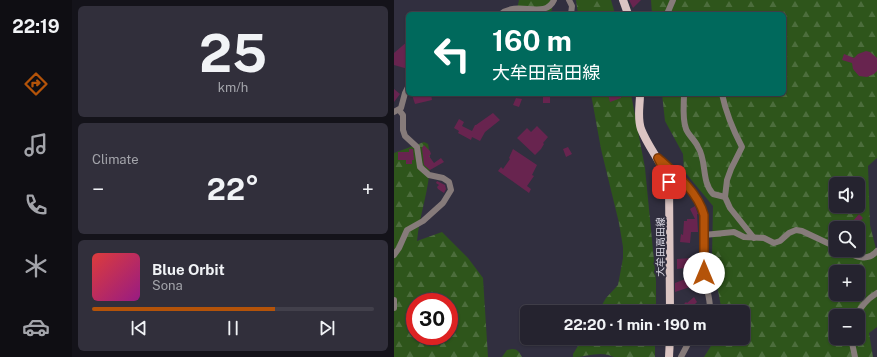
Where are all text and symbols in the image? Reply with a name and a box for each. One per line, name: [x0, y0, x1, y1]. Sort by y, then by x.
text: 22:19: [12, 16, 60, 37]
text: 25: [199, 23, 267, 84]
text: 160 m: [492, 24, 572, 57]
icon: left: [426, 28, 478, 80]
text: 大牟田高田線: [492, 62, 600, 83]
icon: directions: [22, 70, 50, 98]
text: km/h: [218, 80, 248, 95]
icon: music: [22, 131, 50, 159]
text: Climate: [92, 152, 139, 167]
pin: [652, 165, 686, 199]
text: 22°: [207, 171, 259, 207]
icon: arrive: [658, 171, 680, 193]
text: −: [92, 176, 104, 202]
text: +: [362, 176, 374, 202]
map controls: [829, 177, 865, 345]
button: sound: [829, 177, 865, 213]
icon: phone: [22, 191, 50, 219]
street label: 大牟田高田線: [654, 217, 666, 277]
button: search: [829, 221, 865, 257]
icon: climate: [22, 252, 50, 280]
position arrow: [683, 252, 725, 294]
text: Blue Orbit: [152, 261, 225, 278]
button: +: [829, 265, 865, 301]
text: Sona: [152, 278, 183, 293]
speed limit sign: 30: [406, 293, 458, 345]
button: −: [829, 309, 865, 345]
icon: car: [22, 313, 50, 341]
text: 22:20 · 1 min · 190 m: [564, 316, 706, 333]
icon: previous: [128, 317, 150, 339]
icon: pause: [222, 317, 244, 339]
icon: next: [316, 317, 338, 339]

